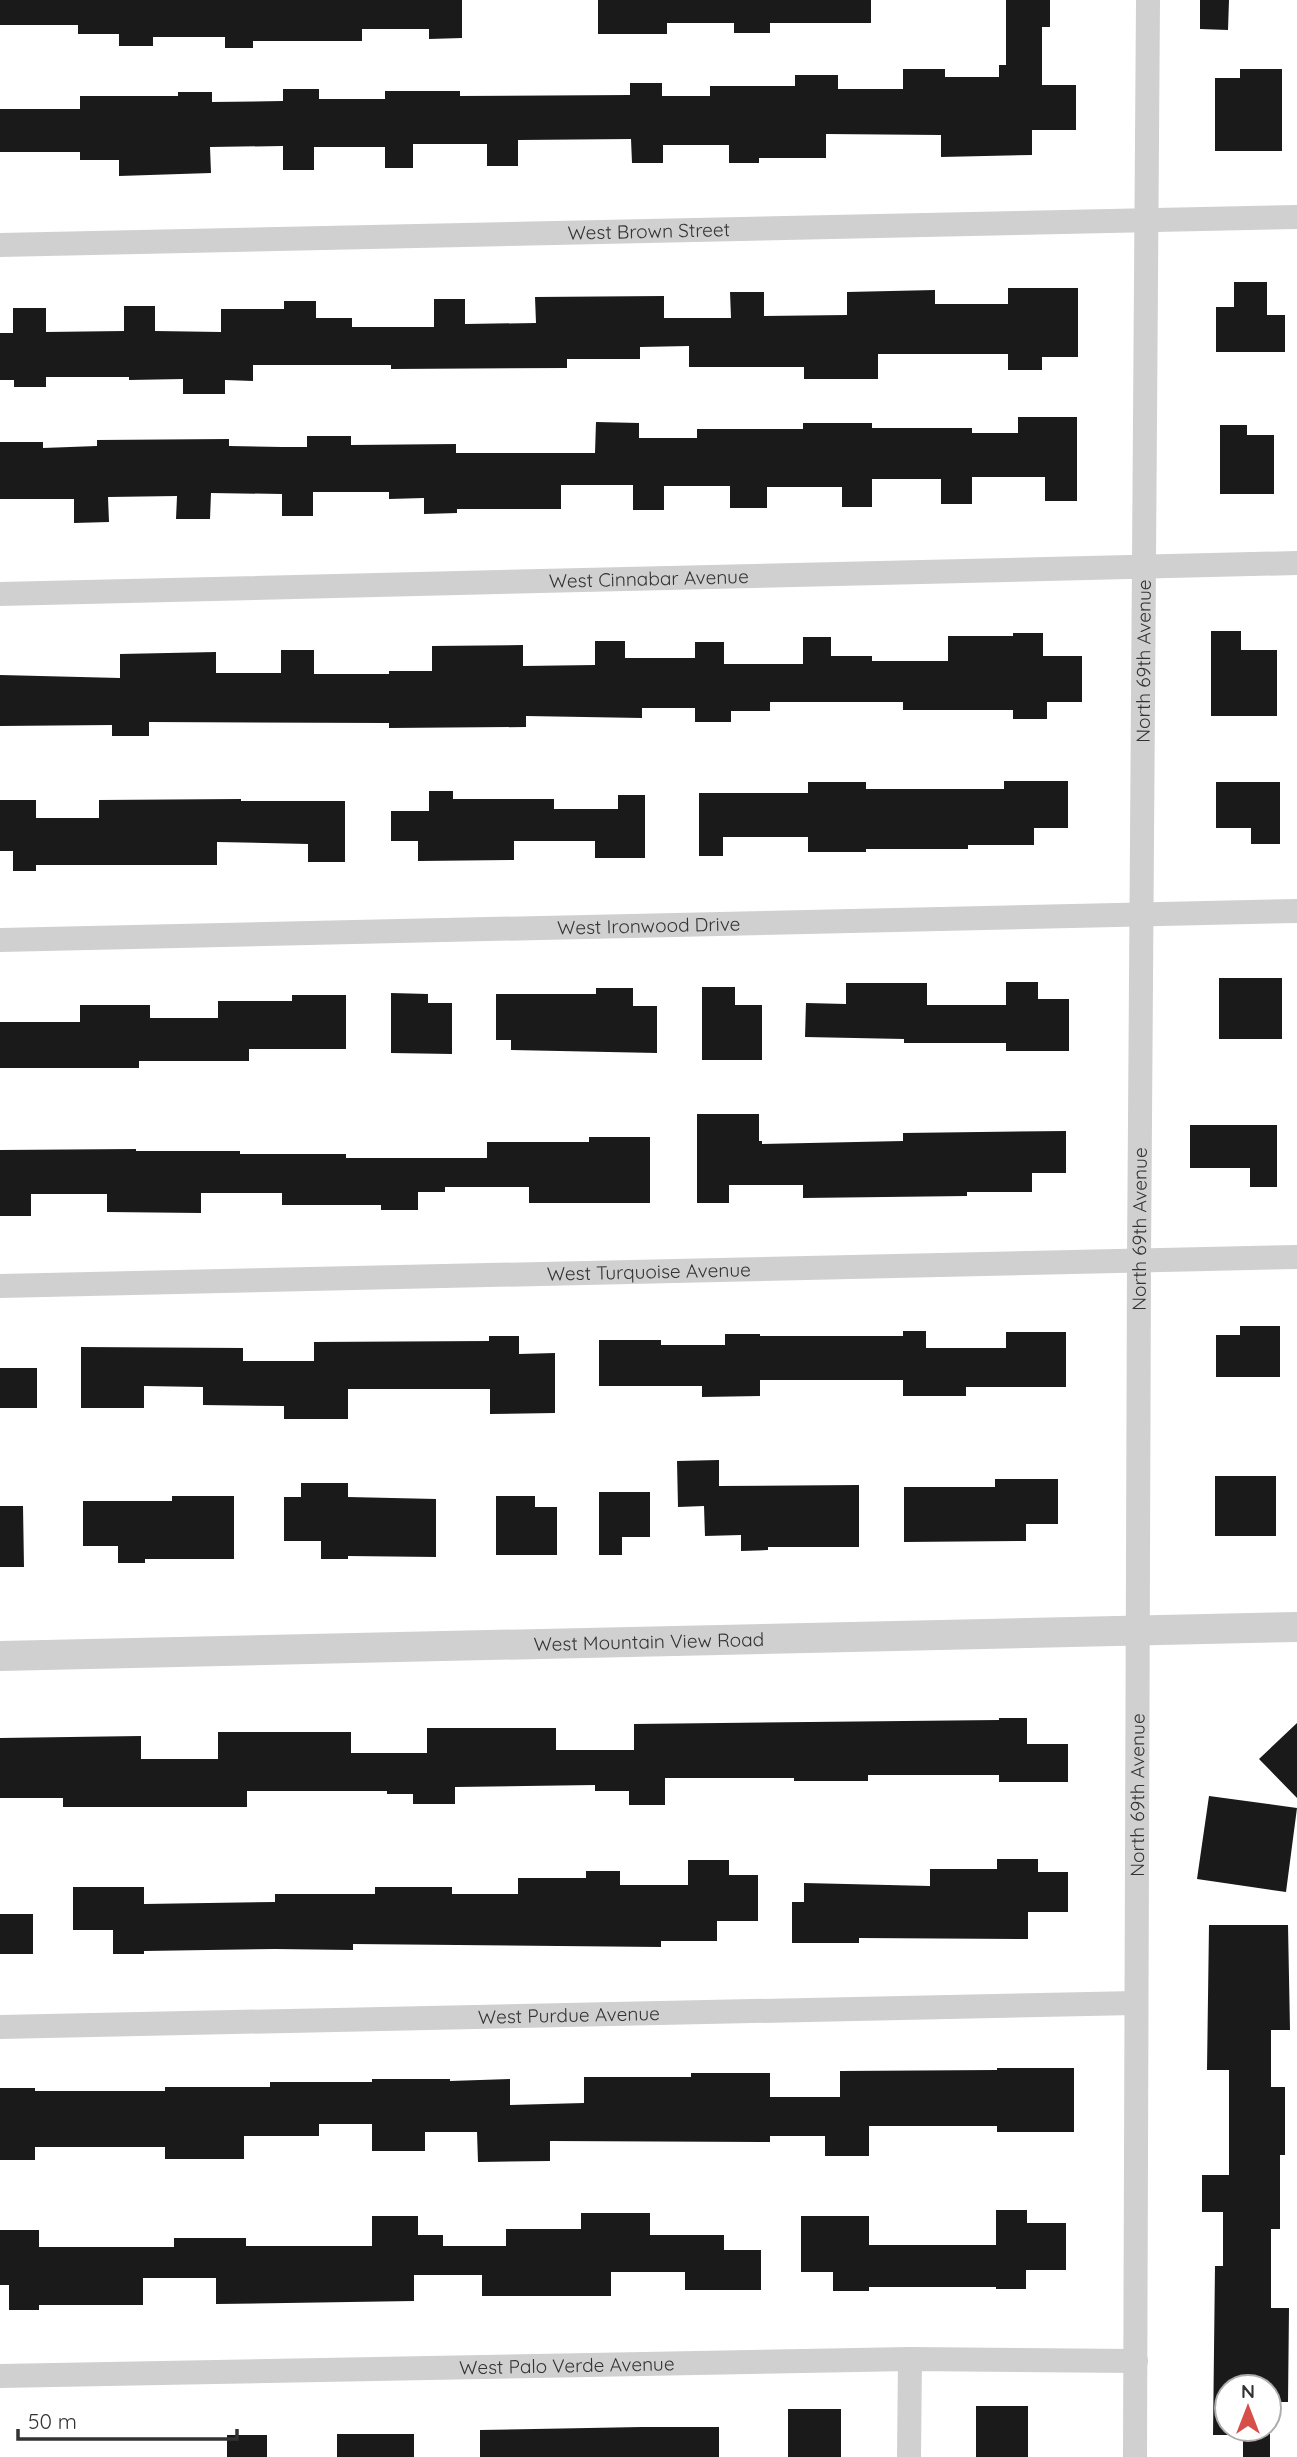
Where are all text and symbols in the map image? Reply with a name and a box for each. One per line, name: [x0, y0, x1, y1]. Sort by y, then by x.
street label: West Brown Street: [567, 217, 730, 245]
street label: West Cinnabar Avenue: [549, 564, 749, 593]
street label: North 69th Avenue: [1131, 579, 1156, 743]
street label: West Ironwood Drive: [557, 911, 741, 940]
street label: North 69th Avenue: [1127, 1147, 1152, 1311]
street label: West Turquoise Avenue: [547, 1257, 751, 1286]
street label: West Mountain View Road: [533, 1627, 764, 1656]
street label: North 69th Avenue: [1125, 1713, 1149, 1877]
street label: West Purdue Avenue: [478, 2001, 660, 2029]
street label: West Palo Verde Avenue: [459, 2351, 675, 2379]
north arrow: [1213, 2373, 1283, 2443]
text: N: [1241, 2379, 1255, 2403]
scale bar: [18, 2398, 236, 2442]
text: 50 m: [28, 2408, 77, 2434]

